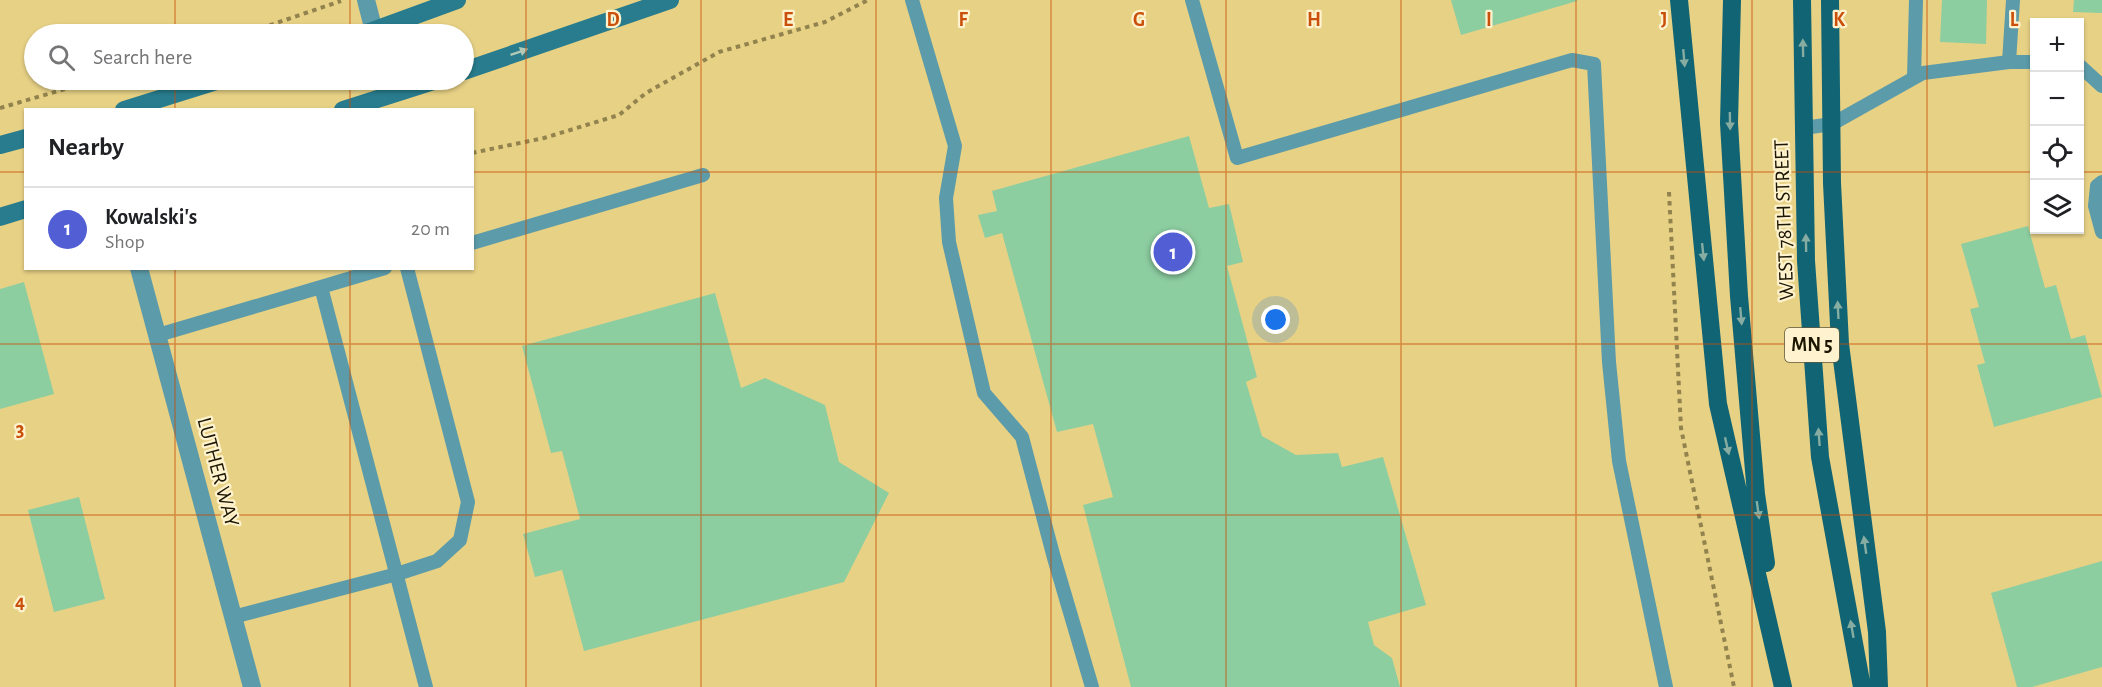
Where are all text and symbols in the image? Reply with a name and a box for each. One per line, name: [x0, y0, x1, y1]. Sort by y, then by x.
text: D: [606, 10, 620, 30]
text: E: [783, 10, 793, 30]
text: F: [958, 10, 968, 30]
text: G: [1133, 10, 1145, 30]
text: H: [1307, 10, 1321, 30]
text: I: [1486, 10, 1492, 30]
text: J: [1661, 10, 1667, 30]
text: K: [1833, 10, 1845, 30]
text: L: [2010, 10, 2019, 30]
map controls: [2030, 18, 2084, 234]
button: +: [2030, 18, 2084, 72]
search box: [24, 24, 474, 90]
one-way arrow: [1798, 38, 1808, 57]
icon: search: [45, 41, 78, 74]
text: Search here: [93, 46, 192, 68]
one-way arrow: [510, 46, 528, 56]
one-way arrow: [1679, 49, 1689, 68]
button: −: [2030, 72, 2084, 126]
one-way arrow: [1725, 112, 1735, 131]
button: locate: [2030, 126, 2084, 180]
text: Nearby: [48, 134, 124, 160]
street label: WEST 78TH STREET: [1771, 139, 1797, 301]
button: layers: [2030, 180, 2084, 234]
text: Kowalski's: [105, 206, 197, 228]
text: 1: [64, 219, 71, 239]
text: 20 m: [411, 219, 450, 239]
pin: 1: [1154, 230, 1192, 274]
text: Shop: [105, 232, 145, 252]
one-way arrow: [1801, 233, 1811, 252]
one-way arrow: [1698, 243, 1708, 262]
one-way arrow: [1834, 300, 1843, 319]
your location: [1261, 305, 1290, 334]
one-way arrow: [1736, 307, 1746, 326]
road number: MN 5: [1785, 328, 1839, 362]
street label: LUTHER WAY: [193, 415, 243, 529]
text: 3: [16, 420, 24, 440]
one-way arrow: [1814, 428, 1823, 447]
one-way arrow: [1723, 436, 1733, 455]
one-way arrow: [1754, 501, 1763, 520]
one-way arrow: [1861, 536, 1870, 555]
text: 4: [15, 592, 25, 612]
one-way arrow: [1847, 620, 1856, 639]

